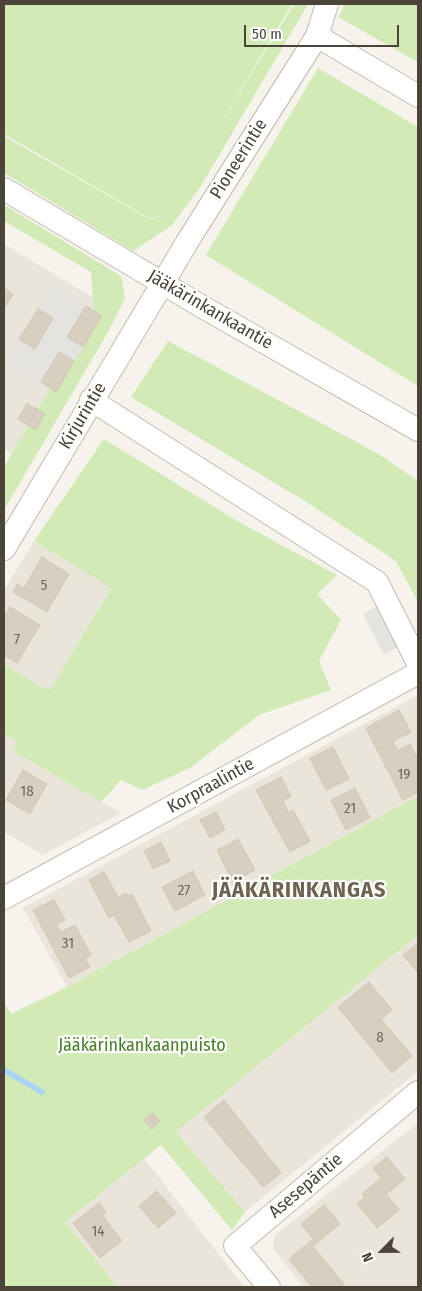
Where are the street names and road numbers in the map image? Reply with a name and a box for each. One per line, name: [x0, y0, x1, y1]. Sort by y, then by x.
street label: Pioneerintie: [206, 115, 272, 203]
street label: Jääkärinkankaantie: [144, 265, 276, 355]
street label: Kirjurintie: [55, 379, 111, 453]
street label: Korpraalintie: [164, 753, 258, 819]
street label: Asesepäntie: [265, 1149, 347, 1223]

